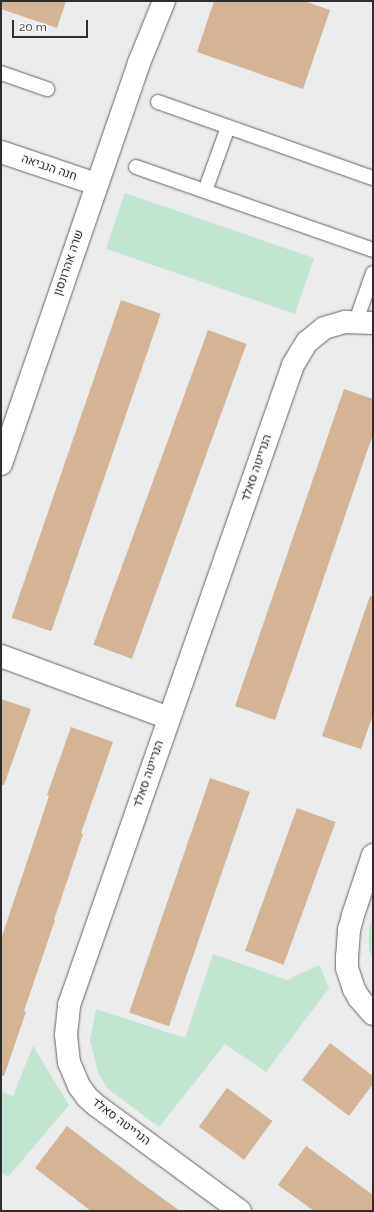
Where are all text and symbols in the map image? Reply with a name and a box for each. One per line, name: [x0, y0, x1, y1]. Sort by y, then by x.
scale bar: [14, 12, 90, 38]
text: 20 m: [19, 20, 47, 34]
street label: חנה הנביאה: [19, 152, 79, 184]
street label: שרה אהרונסון: [51, 228, 87, 298]
street label: הנרייטה סאלד: [239, 433, 275, 503]
street label: הנרייטה סאלד: [131, 739, 167, 809]
street label: הנרייטה סאלד: [89, 1095, 153, 1149]

